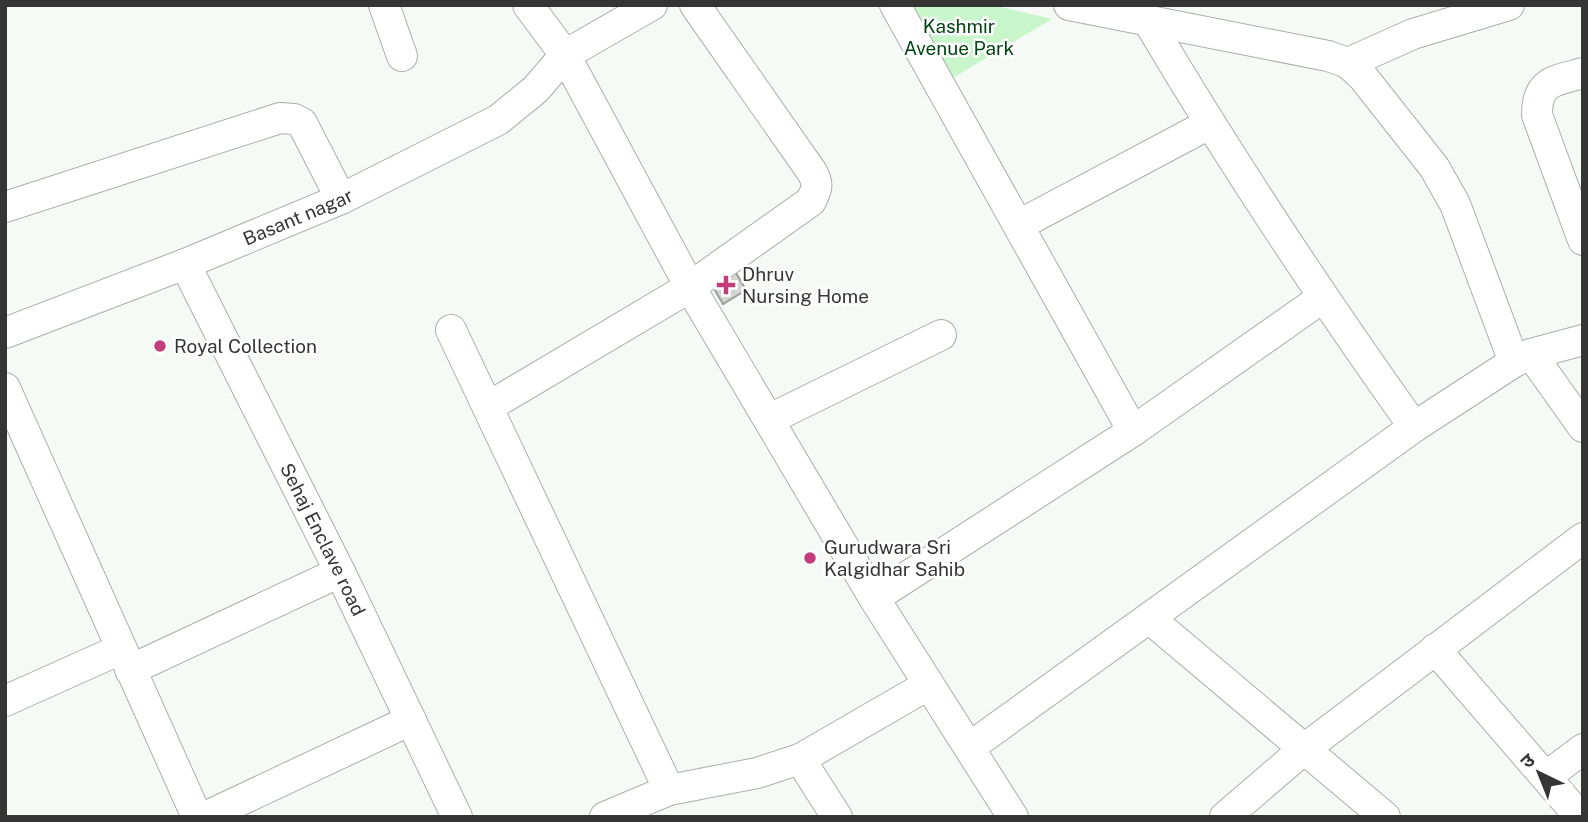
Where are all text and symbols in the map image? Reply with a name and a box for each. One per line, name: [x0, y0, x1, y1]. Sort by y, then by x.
park label: Kashmir Avenue Park: [904, 15, 1014, 59]
street label: Basant nagar: [240, 184, 356, 250]
place label: Dhruv Nursing Home: [742, 263, 869, 307]
marker: Dhruv Nursing Home: [716, 275, 736, 295]
place label: Royal Collection: [174, 335, 317, 357]
marker: Royal Collection: [152, 338, 168, 354]
street label: Sehaj Enclave road: [276, 459, 370, 619]
place label: Gurudwara Sri Kalgidhar Sahib: [824, 536, 965, 580]
marker: Gurudwara Sri Kalgidhar Sahib: [802, 550, 818, 566]
north arrow: [1504, 738, 1574, 808]
text: उ: [1516, 748, 1540, 772]

